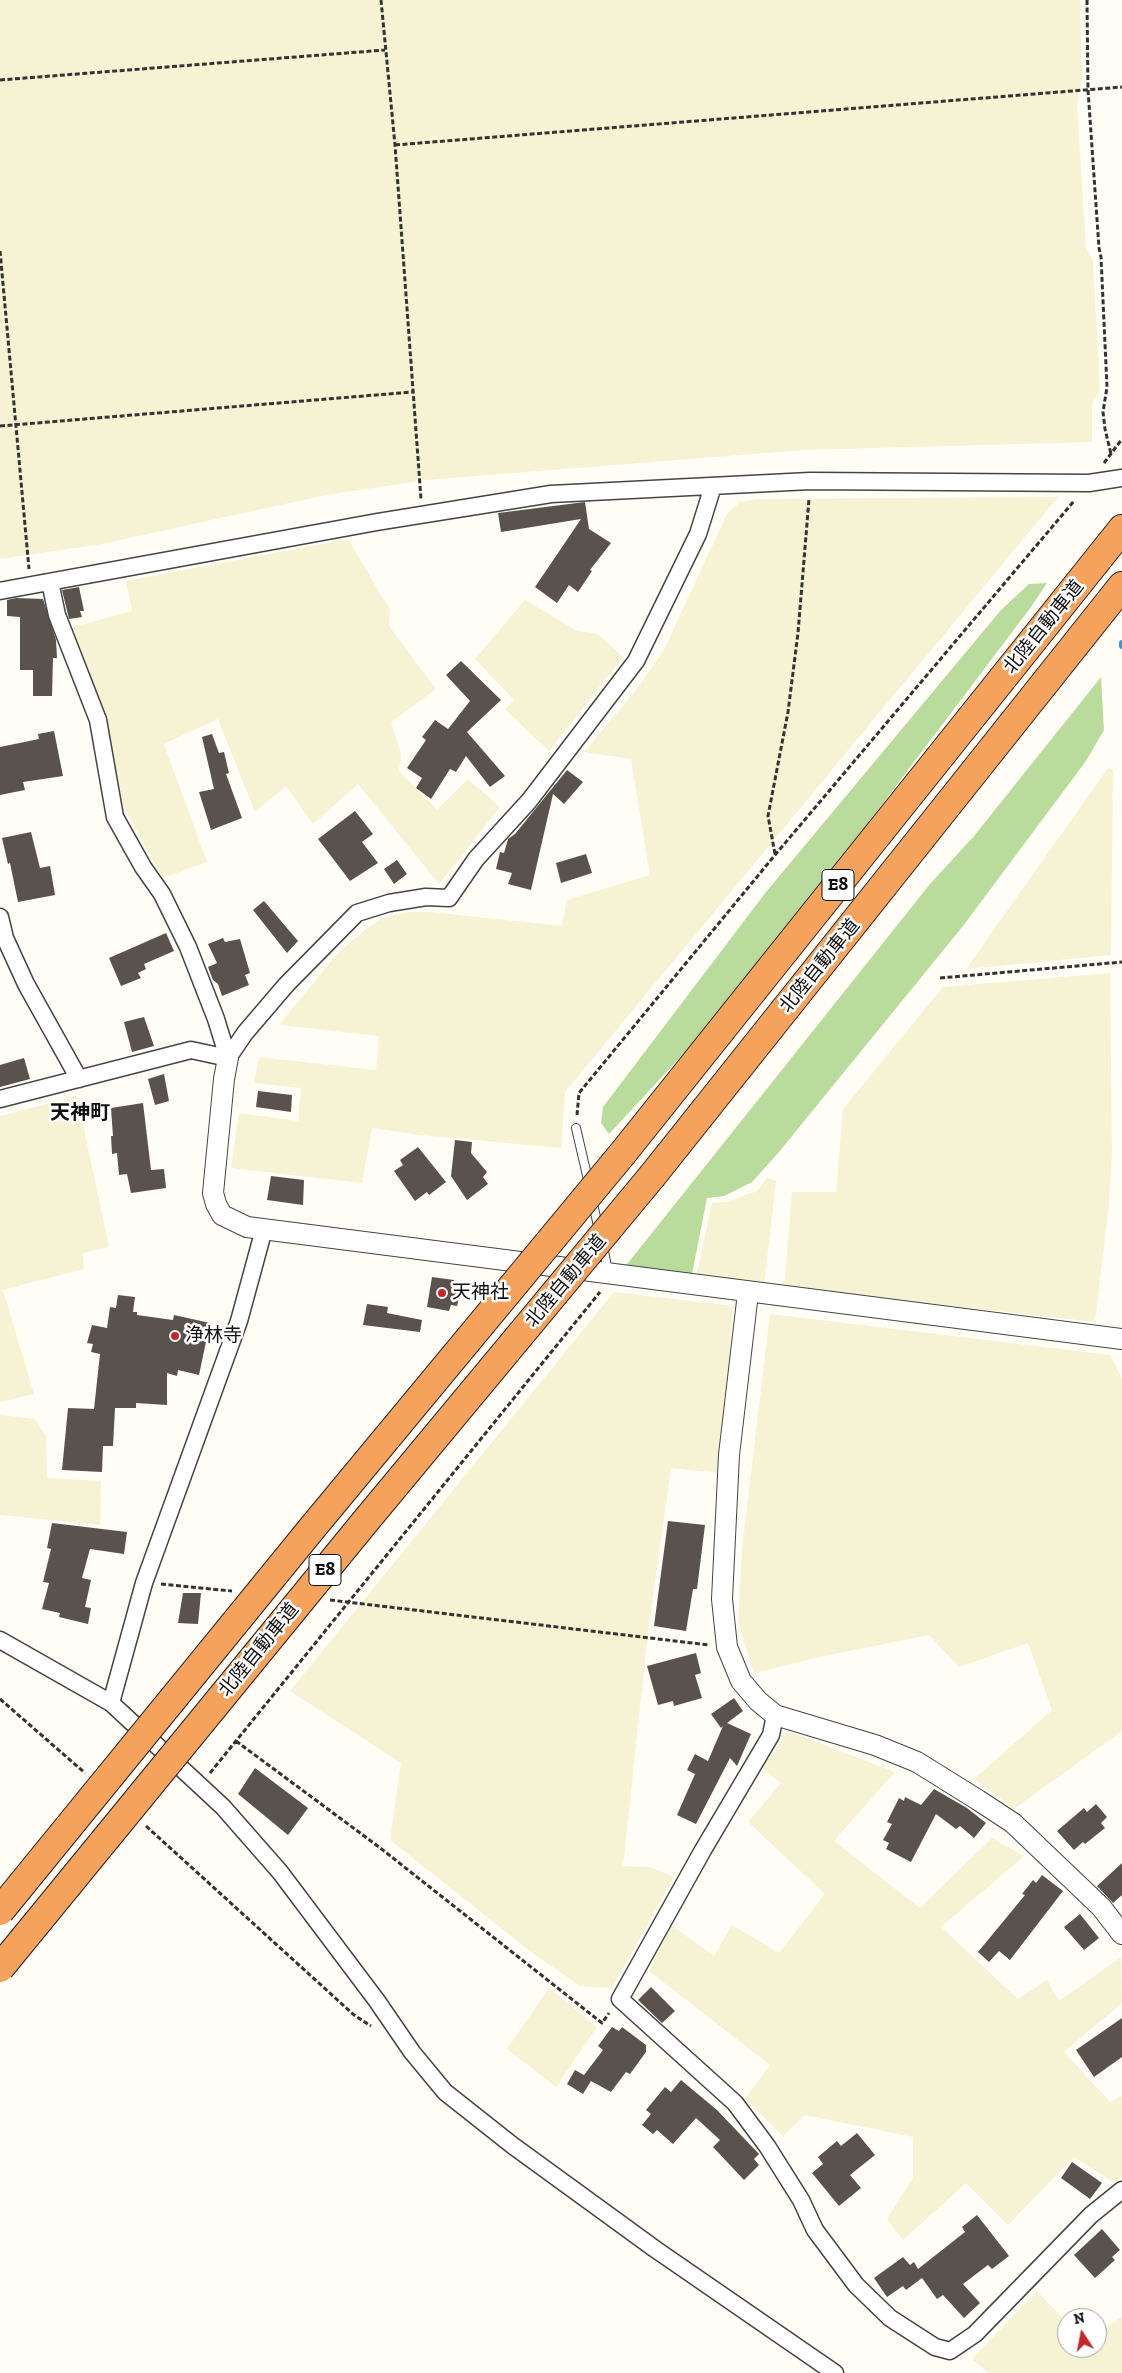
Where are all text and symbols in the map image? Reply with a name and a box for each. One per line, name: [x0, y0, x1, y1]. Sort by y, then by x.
street label: 北陸自動車道: [999, 576, 1089, 678]
road number: E8: [822, 870, 854, 900]
street label: 北陸自動車道: [775, 915, 865, 1017]
district label: 天神町: [50, 1101, 110, 1125]
street label: 北陸自動車道: [521, 1230, 611, 1332]
place label: 天神社: [452, 1282, 509, 1304]
marker: 天神社: [436, 1287, 448, 1299]
place label: 浄林寺: [185, 1325, 242, 1347]
marker: 浄林寺: [169, 1330, 181, 1342]
road number: E8: [309, 1554, 341, 1586]
street label: 北陸自動車道: [214, 1599, 304, 1701]
north arrow: [1057, 2308, 1107, 2358]
text: N: [1072, 2309, 1086, 2328]

